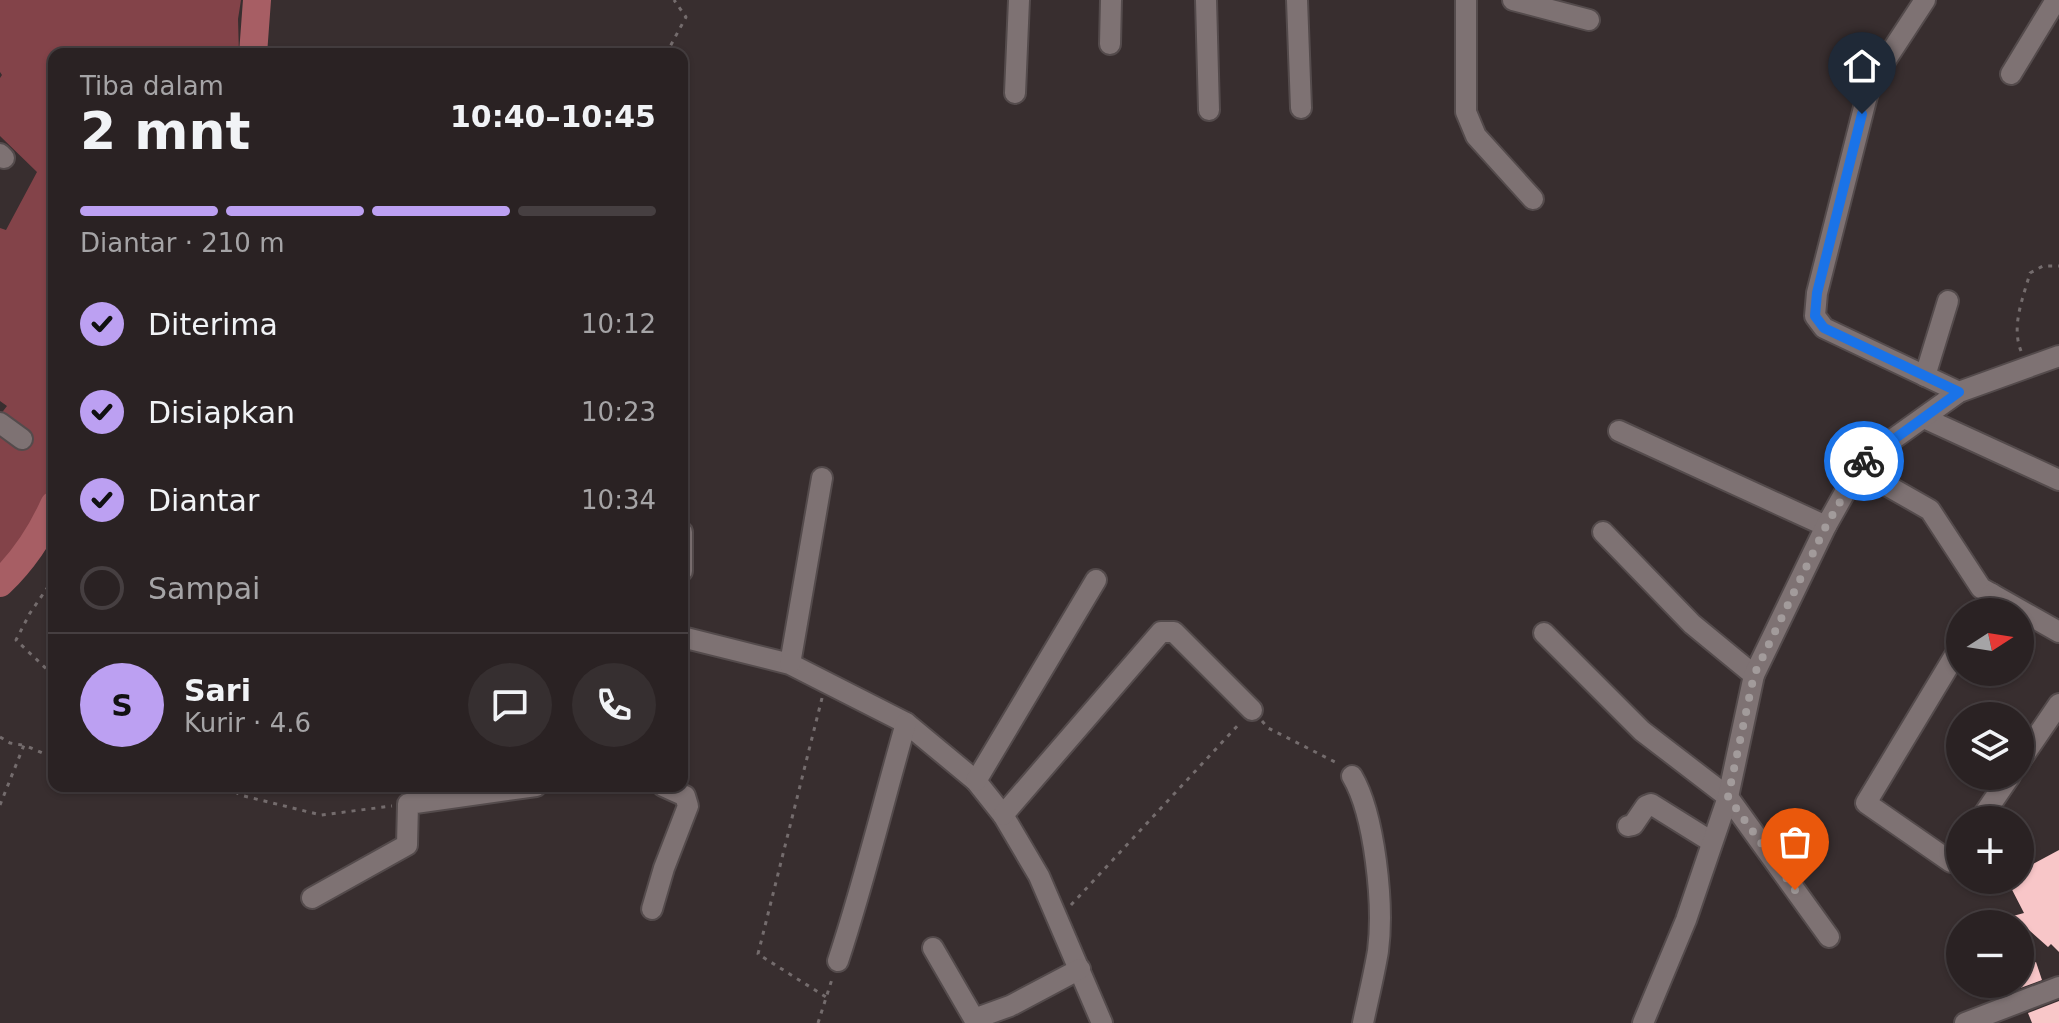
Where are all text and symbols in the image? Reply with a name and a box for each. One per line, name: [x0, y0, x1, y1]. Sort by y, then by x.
pin: [1828, 32, 1896, 114]
icon: home: [1840, 44, 1884, 88]
text: Tiba dalam: [80, 71, 224, 101]
text: 10:40–10:45: [450, 99, 656, 134]
text: 2 mnt: [80, 101, 250, 161]
text: Diantar · 210 m: [80, 228, 284, 258]
icon: check: [80, 302, 124, 346]
text: Diterima: [148, 307, 278, 342]
text: 10:12: [581, 309, 656, 339]
icon: check: [80, 390, 124, 434]
text: Disiapkan: [148, 395, 295, 430]
text: 10:23: [581, 397, 656, 427]
courier: [1824, 421, 1904, 501]
icon: bike: [1842, 439, 1886, 483]
icon: check: [80, 478, 124, 522]
text: Diantar: [148, 483, 259, 518]
text: 10:34: [581, 485, 656, 515]
text: Sampai: [148, 571, 260, 606]
north arrow: [1946, 598, 2034, 686]
map controls: [1946, 598, 2034, 998]
button: chat: [468, 663, 552, 747]
button: phone: [572, 663, 656, 747]
text: Sari: [184, 673, 251, 708]
text: S: [111, 688, 133, 723]
button: layers: [1946, 702, 2034, 790]
text: Kurir · 4.6: [184, 708, 311, 738]
button: +: [1946, 806, 2034, 894]
pin: [1761, 808, 1829, 890]
icon: bag: [1773, 820, 1817, 864]
button: −: [1946, 910, 2034, 998]

